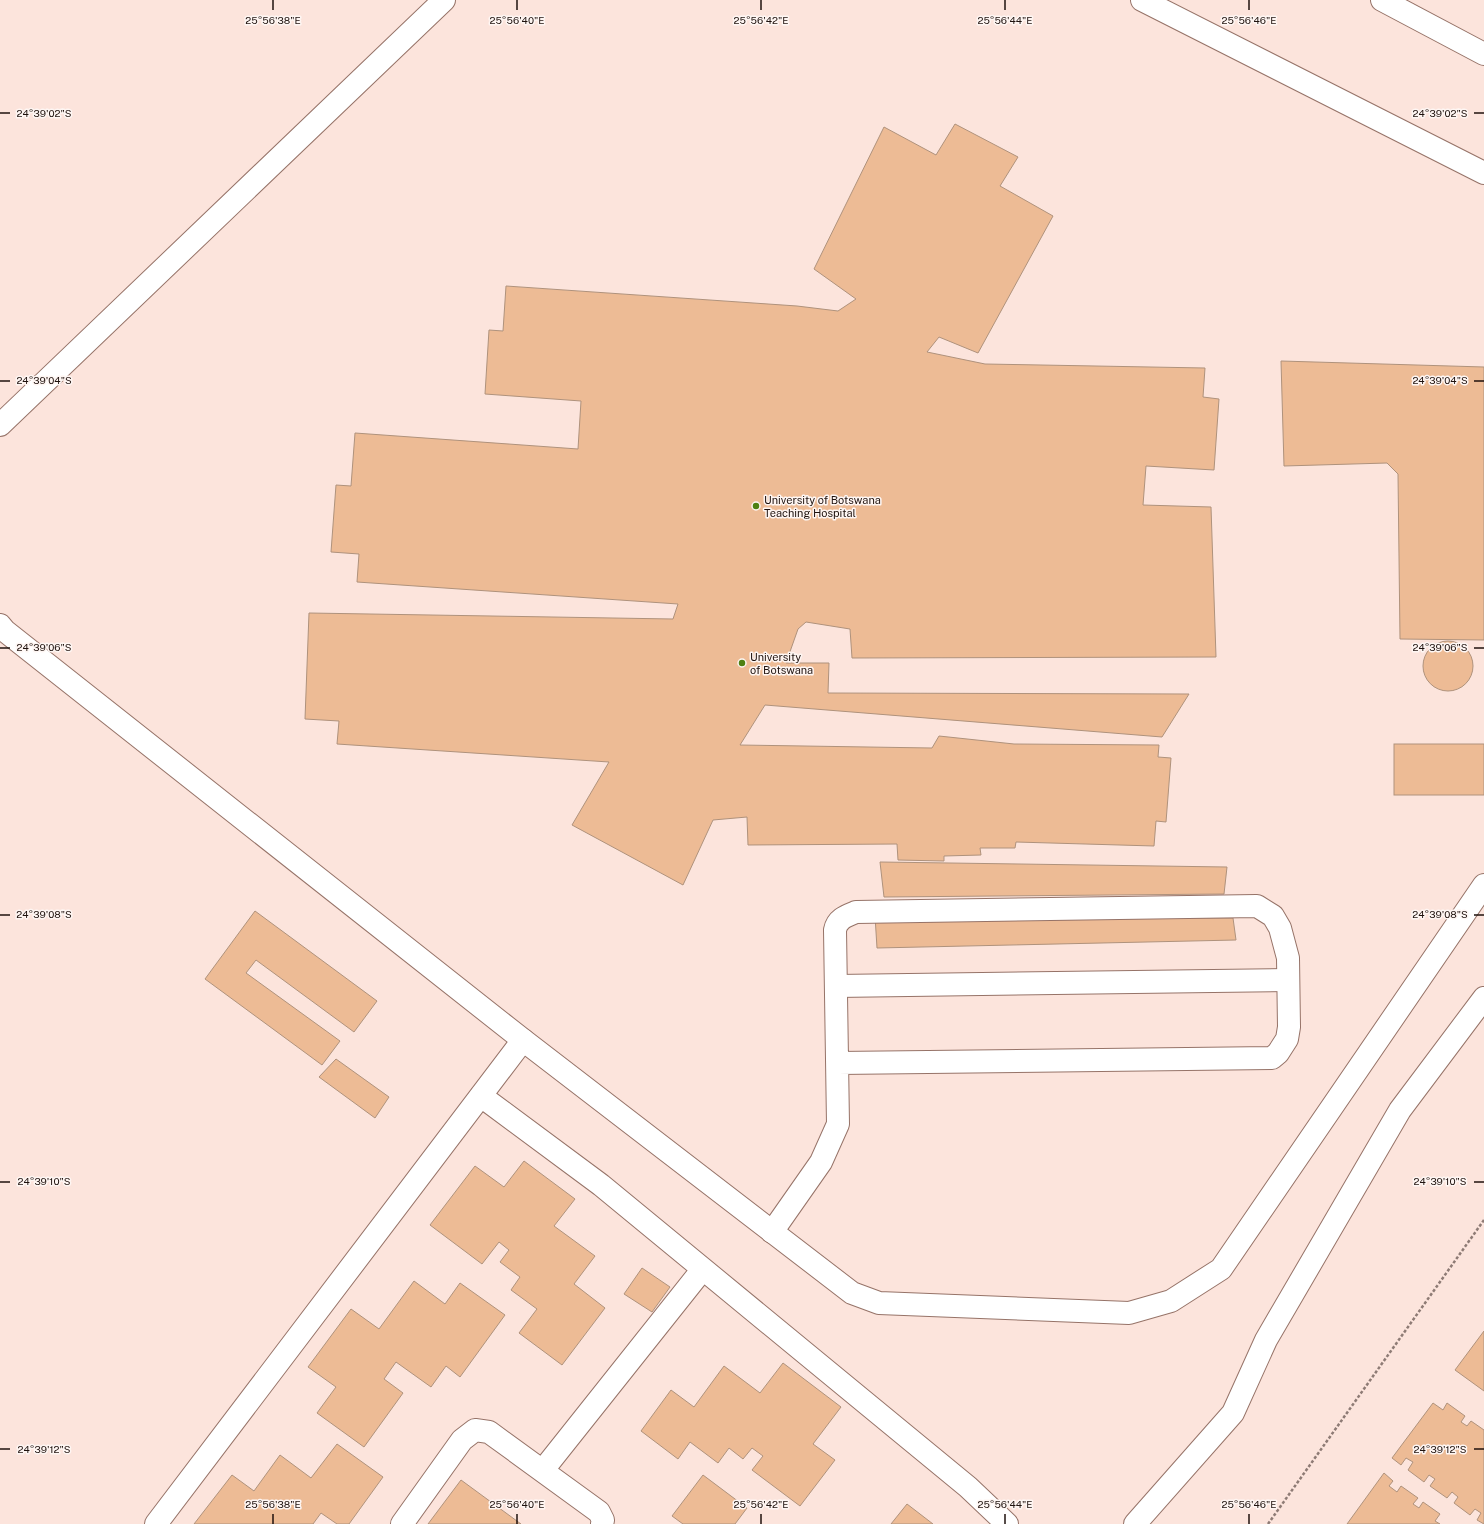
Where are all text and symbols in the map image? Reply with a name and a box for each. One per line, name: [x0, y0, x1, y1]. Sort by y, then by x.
text: 25°56'38"E: [245, 14, 301, 26]
text: 25°56'40"E: [490, 14, 544, 26]
text: 25°56'42"E: [734, 14, 788, 26]
text: 25°56'44"E: [977, 14, 1033, 26]
text: 25°56'46"E: [1221, 14, 1277, 26]
text: 24°39'02"S: [17, 107, 72, 119]
text: 24°39'02"S: [1413, 107, 1468, 119]
text: 24°39'04"S: [16, 374, 72, 386]
text: 24°39'04"S: [1412, 374, 1468, 386]
place label: University of Botswana Teaching Hospital: [764, 494, 881, 519]
marker: University of Botswana Teaching Hospital: [751, 501, 761, 511]
text: 24°39'06"S: [16, 641, 72, 653]
text: 24°39'06"S: [1412, 641, 1468, 653]
place label: University of Botswana: [750, 651, 813, 676]
marker: University of Botswana: [737, 658, 747, 668]
text: 24°39'08"S: [16, 908, 72, 920]
text: 24°39'08"S: [1412, 908, 1468, 920]
text: 24°39'10"S: [18, 1175, 71, 1187]
text: 24°39'10"S: [1414, 1175, 1467, 1187]
text: 24°39'12"S: [18, 1443, 71, 1455]
text: 24°39'12"S: [1414, 1443, 1467, 1455]
text: 25°56'38"E: [245, 1498, 301, 1510]
text: 25°56'40"E: [490, 1498, 544, 1510]
text: 25°56'42"E: [734, 1498, 788, 1510]
text: 25°56'44"E: [977, 1498, 1033, 1510]
text: 25°56'46"E: [1221, 1498, 1277, 1510]

